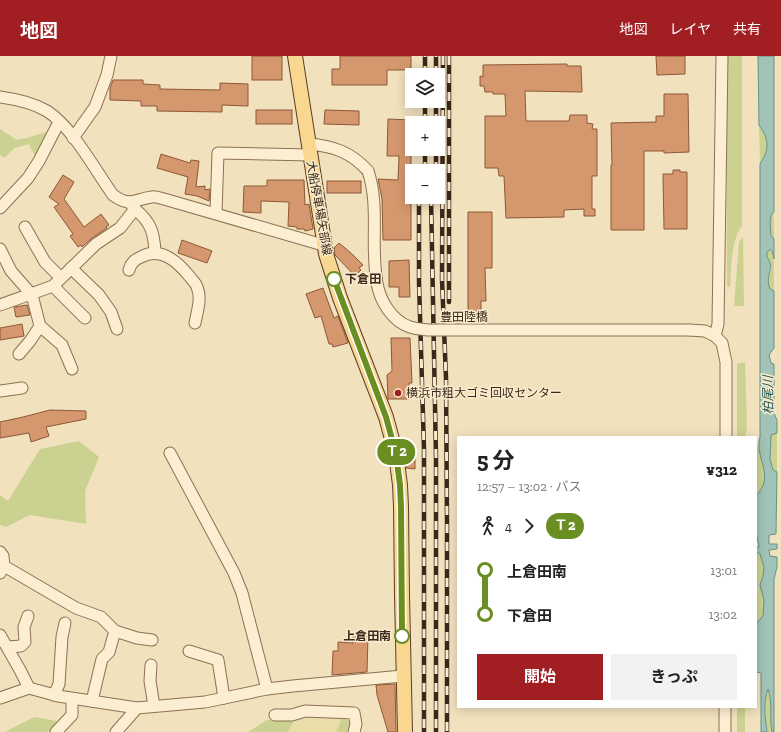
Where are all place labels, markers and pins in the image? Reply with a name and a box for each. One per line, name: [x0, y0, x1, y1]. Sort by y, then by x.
marker: 下倉田: [326, 271, 342, 287]
place label: 下倉田: [345, 272, 381, 286]
place label: 横浜市粗大ゴミ回収センター: [406, 386, 562, 400]
marker: 横浜市粗大ゴミ回収センター: [393, 388, 403, 398]
marker: 上倉田南: [394, 628, 410, 644]
place label: 上倉田南: [343, 629, 391, 643]

